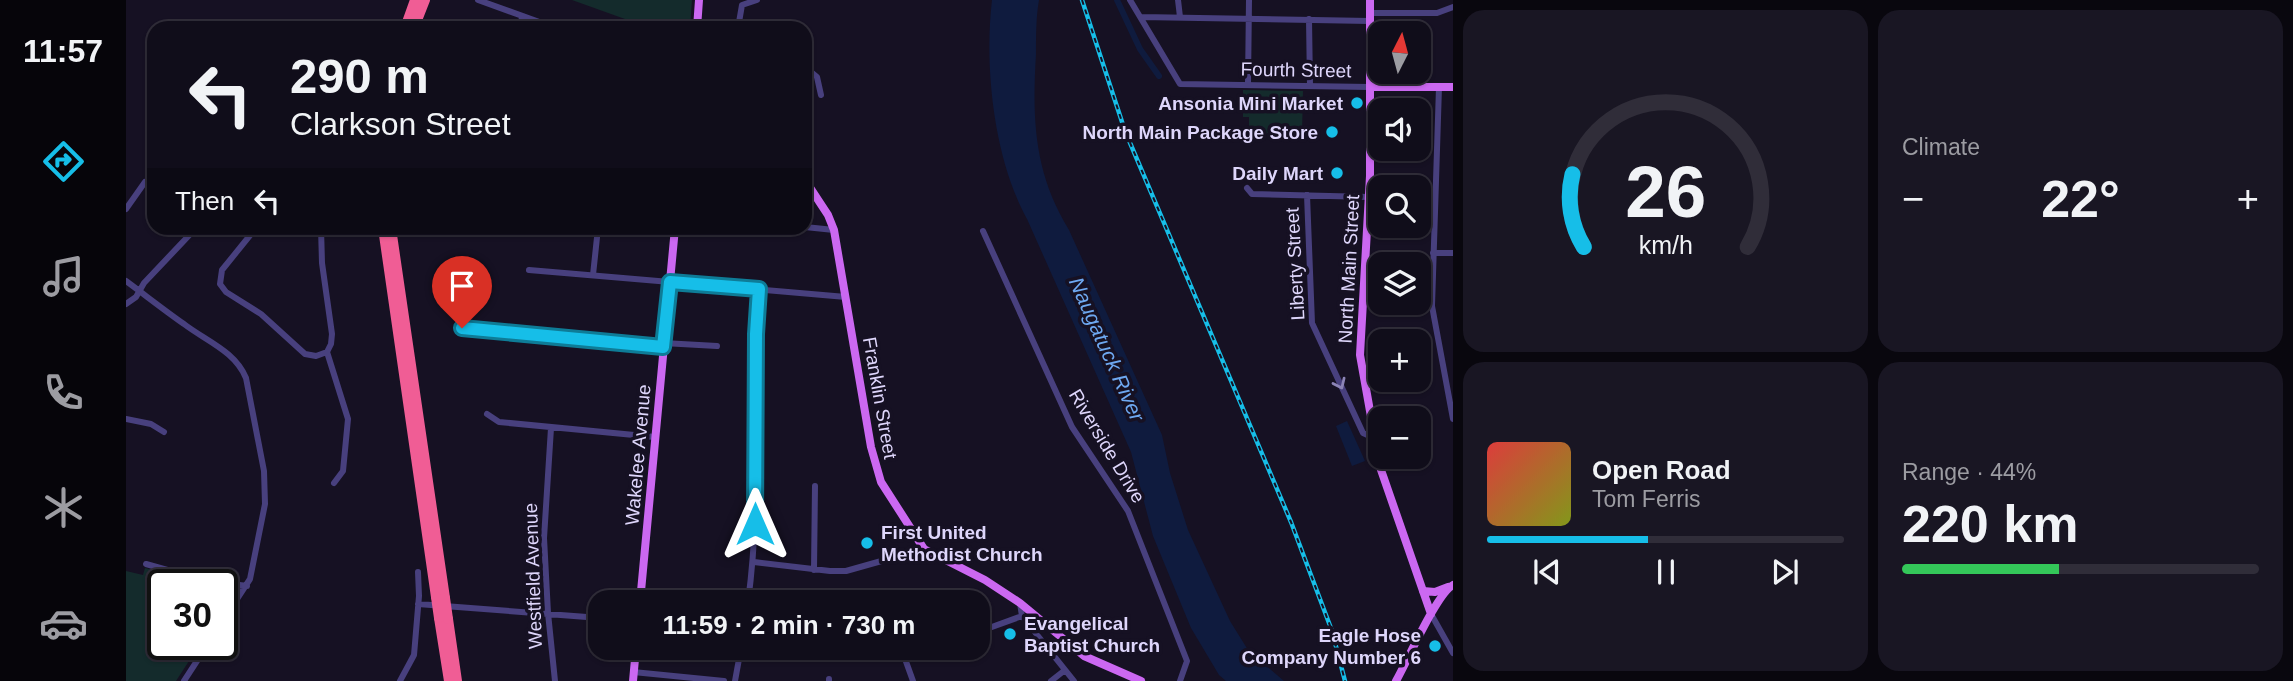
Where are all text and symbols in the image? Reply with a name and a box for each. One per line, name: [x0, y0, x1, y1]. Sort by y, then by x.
north arrow: [1368, 21, 1432, 84]
map controls: [1368, 21, 1431, 469]
text: 11:57: [23, 33, 103, 69]
icon: left: [175, 49, 266, 140]
text: 290 m: [290, 49, 429, 103]
street label: Fourth Street: [1240, 59, 1352, 81]
place label: Ansonia Mini Market: [1158, 93, 1344, 114]
marker: Ansonia Mini Market: [1349, 95, 1365, 111]
button: sound: [1368, 98, 1431, 161]
text: Clarkson Street: [290, 106, 511, 142]
place label: North Main Package Store: [1083, 122, 1318, 143]
marker: North Main Package Store: [1324, 124, 1340, 140]
text: Climate: [1902, 134, 1980, 160]
icon: directions: [39, 137, 88, 186]
text: 26: [1625, 151, 1706, 232]
place label: Daily Mart: [1232, 163, 1324, 184]
marker: Daily Mart: [1329, 165, 1345, 181]
text: 22°: [2041, 170, 2120, 228]
button: search: [1368, 175, 1431, 238]
text: −: [1902, 178, 1924, 220]
text: +: [2237, 178, 2259, 220]
icon: left: [248, 182, 286, 220]
text: Then: [175, 186, 234, 216]
street label: North Main Street: [1335, 193, 1363, 344]
street label: Liberty Street: [1282, 206, 1308, 321]
text: km/h: [1638, 231, 1693, 259]
icon: music: [39, 252, 88, 301]
button: layers: [1368, 252, 1431, 315]
pin: [432, 256, 492, 328]
icon: arrive: [443, 267, 481, 305]
water label: Naugatuck River: [1065, 273, 1149, 426]
button: +: [1368, 329, 1431, 392]
street label: Franklin Street: [859, 335, 901, 461]
icon: phone: [39, 368, 88, 417]
one-way arrow: [1332, 377, 1346, 389]
street label: Wakelee Avenue: [621, 384, 655, 526]
street label: Riverside Drive: [1065, 385, 1149, 507]
button: −: [1368, 406, 1431, 469]
text: Open Road: [1592, 455, 1731, 485]
text: Range · 44%: [1902, 459, 2036, 485]
icon: climate: [39, 483, 88, 532]
text: Tom Ferris: [1592, 486, 1701, 512]
position arrow: [718, 487, 792, 561]
text: 220 km: [1902, 495, 2078, 553]
street label: Westfield Avenue: [520, 503, 546, 649]
place label: First United Methodist Church: [881, 522, 1043, 565]
marker: First United Methodist Church: [859, 535, 875, 551]
icon: previous: [1528, 553, 1566, 591]
icon: pause: [1647, 553, 1685, 591]
icon: next: [1766, 553, 1804, 591]
speed limit sign: 30: [147, 569, 238, 660]
icon: car: [39, 599, 88, 648]
text: 11:59 · 2 min · 730 m: [663, 610, 915, 640]
place label: Evangelical Baptist Church: [1024, 613, 1160, 656]
place label: Eagle Hose Company Number 6: [1242, 625, 1421, 668]
marker: Evangelical Baptist Church: [1002, 626, 1018, 642]
marker: Eagle Hose Company Number 6: [1427, 638, 1443, 654]

